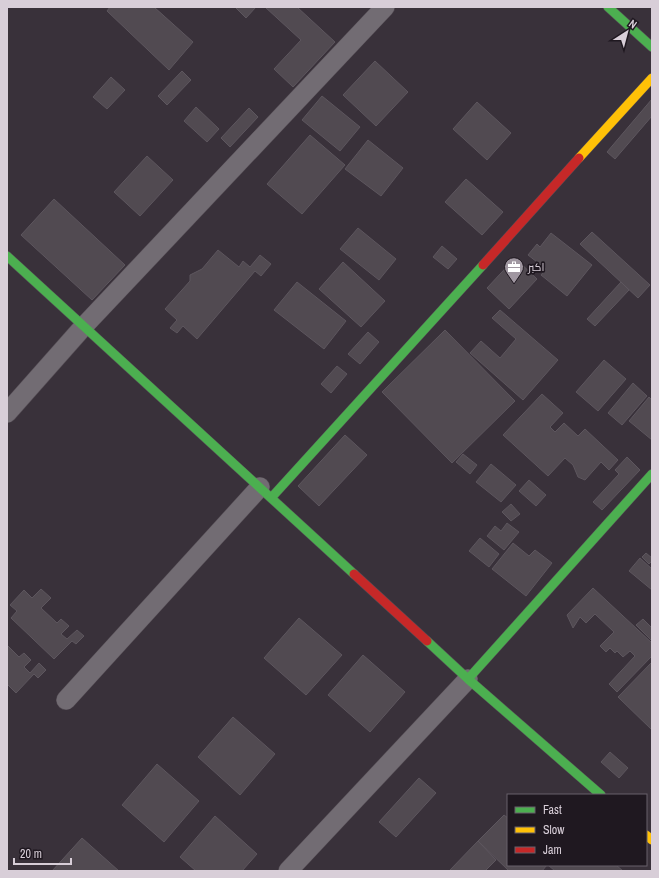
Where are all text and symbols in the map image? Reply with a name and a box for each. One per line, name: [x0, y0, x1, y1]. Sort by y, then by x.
north arrow: [607, 12, 647, 52]
text: N: [626, 16, 640, 31]
office icon: اکبر: [503, 256, 525, 284]
place label: اکبر: [527, 260, 544, 274]
legend: [507, 794, 647, 866]
text: Fast: [543, 802, 562, 818]
text: Slow: [543, 822, 565, 838]
scale bar: [14, 840, 71, 866]
text: Jam: [543, 842, 562, 858]
text: 20 m: [20, 846, 42, 862]

